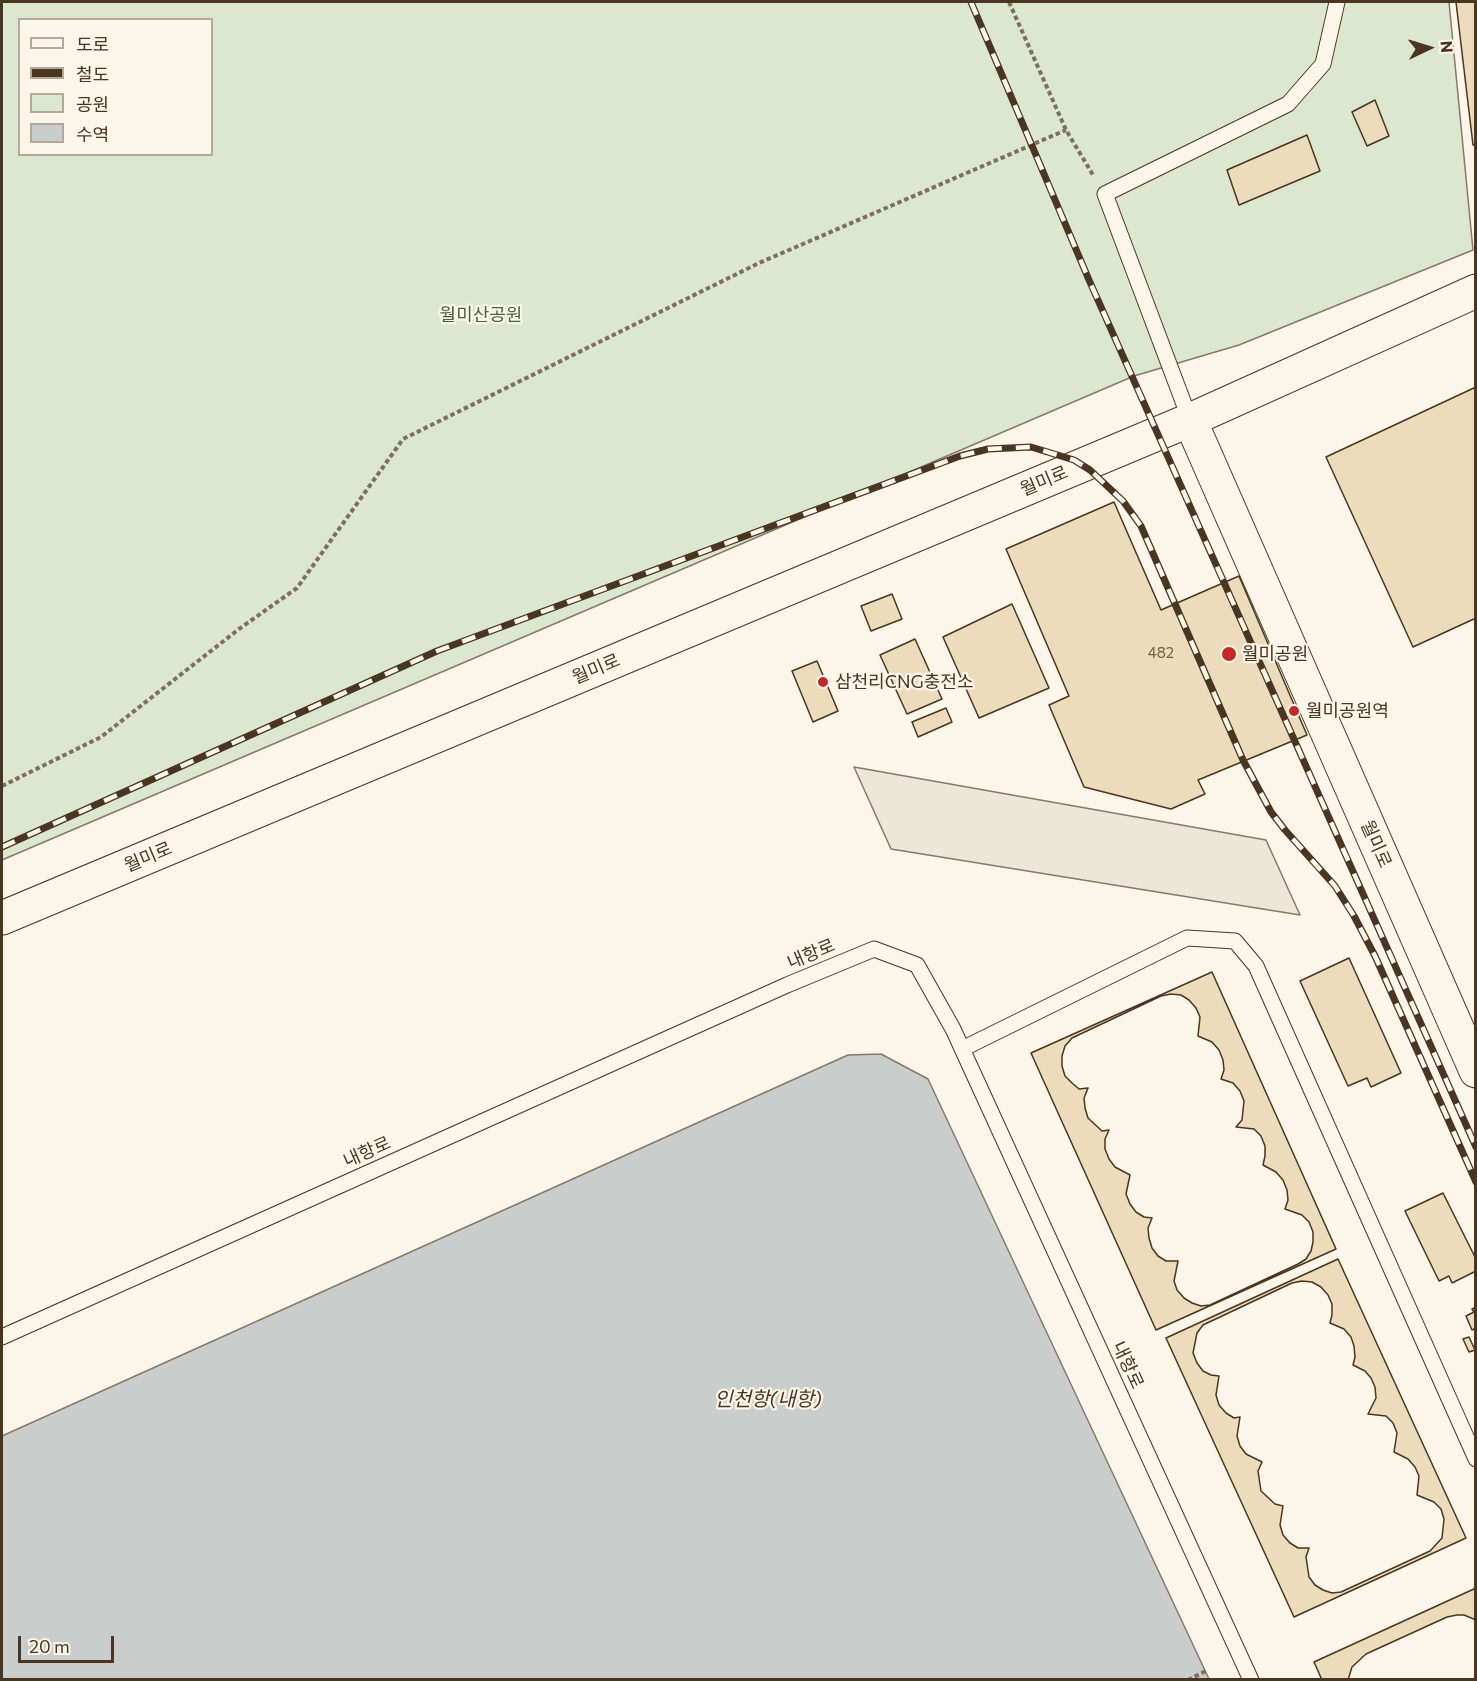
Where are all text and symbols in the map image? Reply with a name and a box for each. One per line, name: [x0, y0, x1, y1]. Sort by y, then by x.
legend: [18, 18, 213, 156]
north arrow: [1399, 18, 1459, 78]
text: 도로: [76, 33, 109, 55]
text: N: [1438, 40, 1457, 53]
text: 철도: [76, 63, 109, 85]
text: 공원: [76, 93, 109, 115]
text: 수역: [76, 123, 109, 145]
park label: 월미산공원: [440, 304, 522, 326]
street label: 월미로: [1017, 461, 1071, 501]
place label: 월미공원: [1242, 643, 1308, 665]
house number: 482: [1148, 644, 1174, 662]
marker: 월미공원: [1220, 645, 1238, 663]
street label: 월미로: [569, 649, 623, 689]
place label: 삼천리CNG충전소: [835, 671, 973, 693]
marker: 삼천리CNG충전소: [816, 675, 830, 689]
place label: 월미공원역: [1306, 700, 1389, 722]
marker: 월미공원역: [1287, 704, 1301, 718]
street label: 월미로: [1356, 817, 1396, 871]
street label: 월미로: [121, 837, 175, 877]
street label: 내항로: [784, 934, 838, 974]
street label: 내항로: [340, 1132, 394, 1172]
street label: 내항로: [1108, 1338, 1148, 1392]
water label: 인천항(내항): [714, 1387, 822, 1411]
scale bar: [21, 1624, 117, 1662]
text: 20 m: [29, 1635, 70, 1657]

